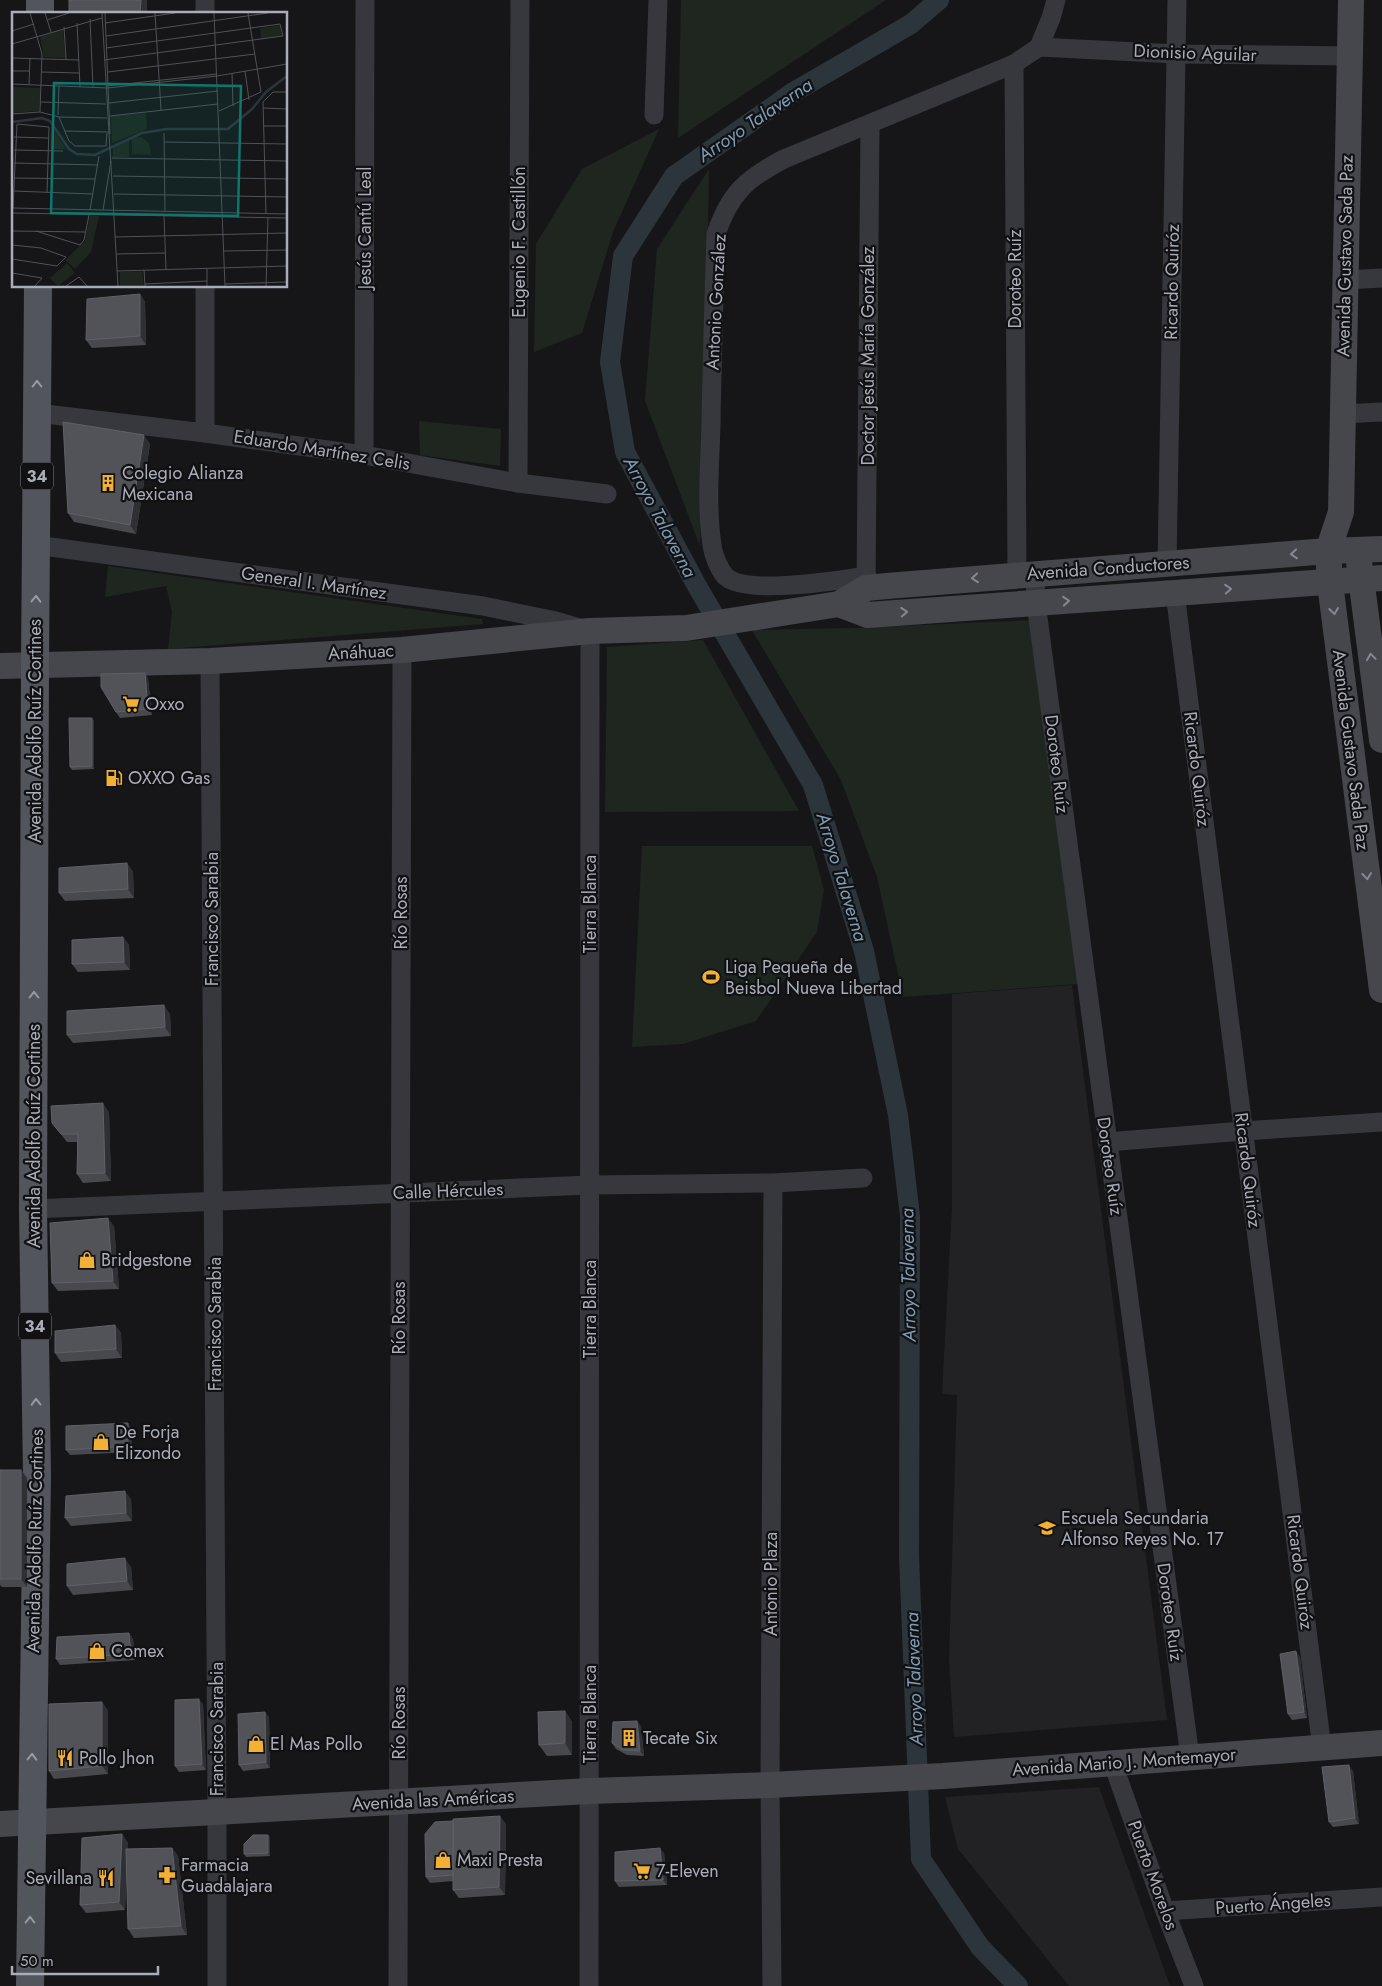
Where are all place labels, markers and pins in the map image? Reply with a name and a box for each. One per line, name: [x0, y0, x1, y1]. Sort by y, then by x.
place label: Colegio Alianza Mexicana: [122, 460, 243, 507]
building icon: Colegio Alianza Mexicana: [98, 473, 118, 493]
place label: Oxxo: [145, 691, 185, 717]
supermarket icon: Oxxo: [121, 694, 141, 714]
place label: OXXO Gas: [128, 765, 210, 791]
fuel station icon: OXXO Gas: [104, 768, 124, 788]
place label: Liga Pequeña de Beisbol Nueva Libertad: [725, 954, 902, 1001]
sports icon: Liga Pequeña de Beisbol Nueva Libertad: [701, 967, 721, 987]
place label: Bridgestone: [101, 1247, 192, 1273]
shop icon: Bridgestone: [77, 1250, 97, 1270]
place label: De Forja Elizondo: [115, 1419, 181, 1466]
shop icon: De Forja Elizondo: [91, 1432, 111, 1452]
place label: Escuela Secundaria Alfonso Reyes No. 17: [1061, 1505, 1224, 1552]
school or university icon: Escuela Secundaria Alfonso Reyes No. 17: [1037, 1518, 1057, 1538]
place label: Comex: [111, 1638, 164, 1664]
shop icon: Comex: [87, 1641, 107, 1661]
place label: Tecate Six: [643, 1725, 718, 1751]
building icon: Tecate Six: [619, 1728, 639, 1748]
place label: El Mas Pollo: [270, 1731, 363, 1757]
shop icon: El Mas Pollo: [246, 1734, 266, 1754]
place label: Pollo Jhon: [79, 1745, 155, 1771]
restaurant icon: Pollo Jhon: [55, 1748, 75, 1768]
place label: Maxi Presta: [457, 1847, 543, 1873]
shop icon: Maxi Presta: [433, 1850, 453, 1870]
place label: Farmacia Guadalajara: [181, 1852, 273, 1899]
place label: 7-Eleven: [656, 1858, 719, 1884]
supermarket icon: 7-Eleven: [632, 1861, 652, 1881]
place label: Sevillana: [25, 1865, 92, 1891]
pharmacy icon: Farmacia Guadalajara: [157, 1865, 177, 1885]
restaurant icon: Sevillana: [96, 1868, 116, 1888]

